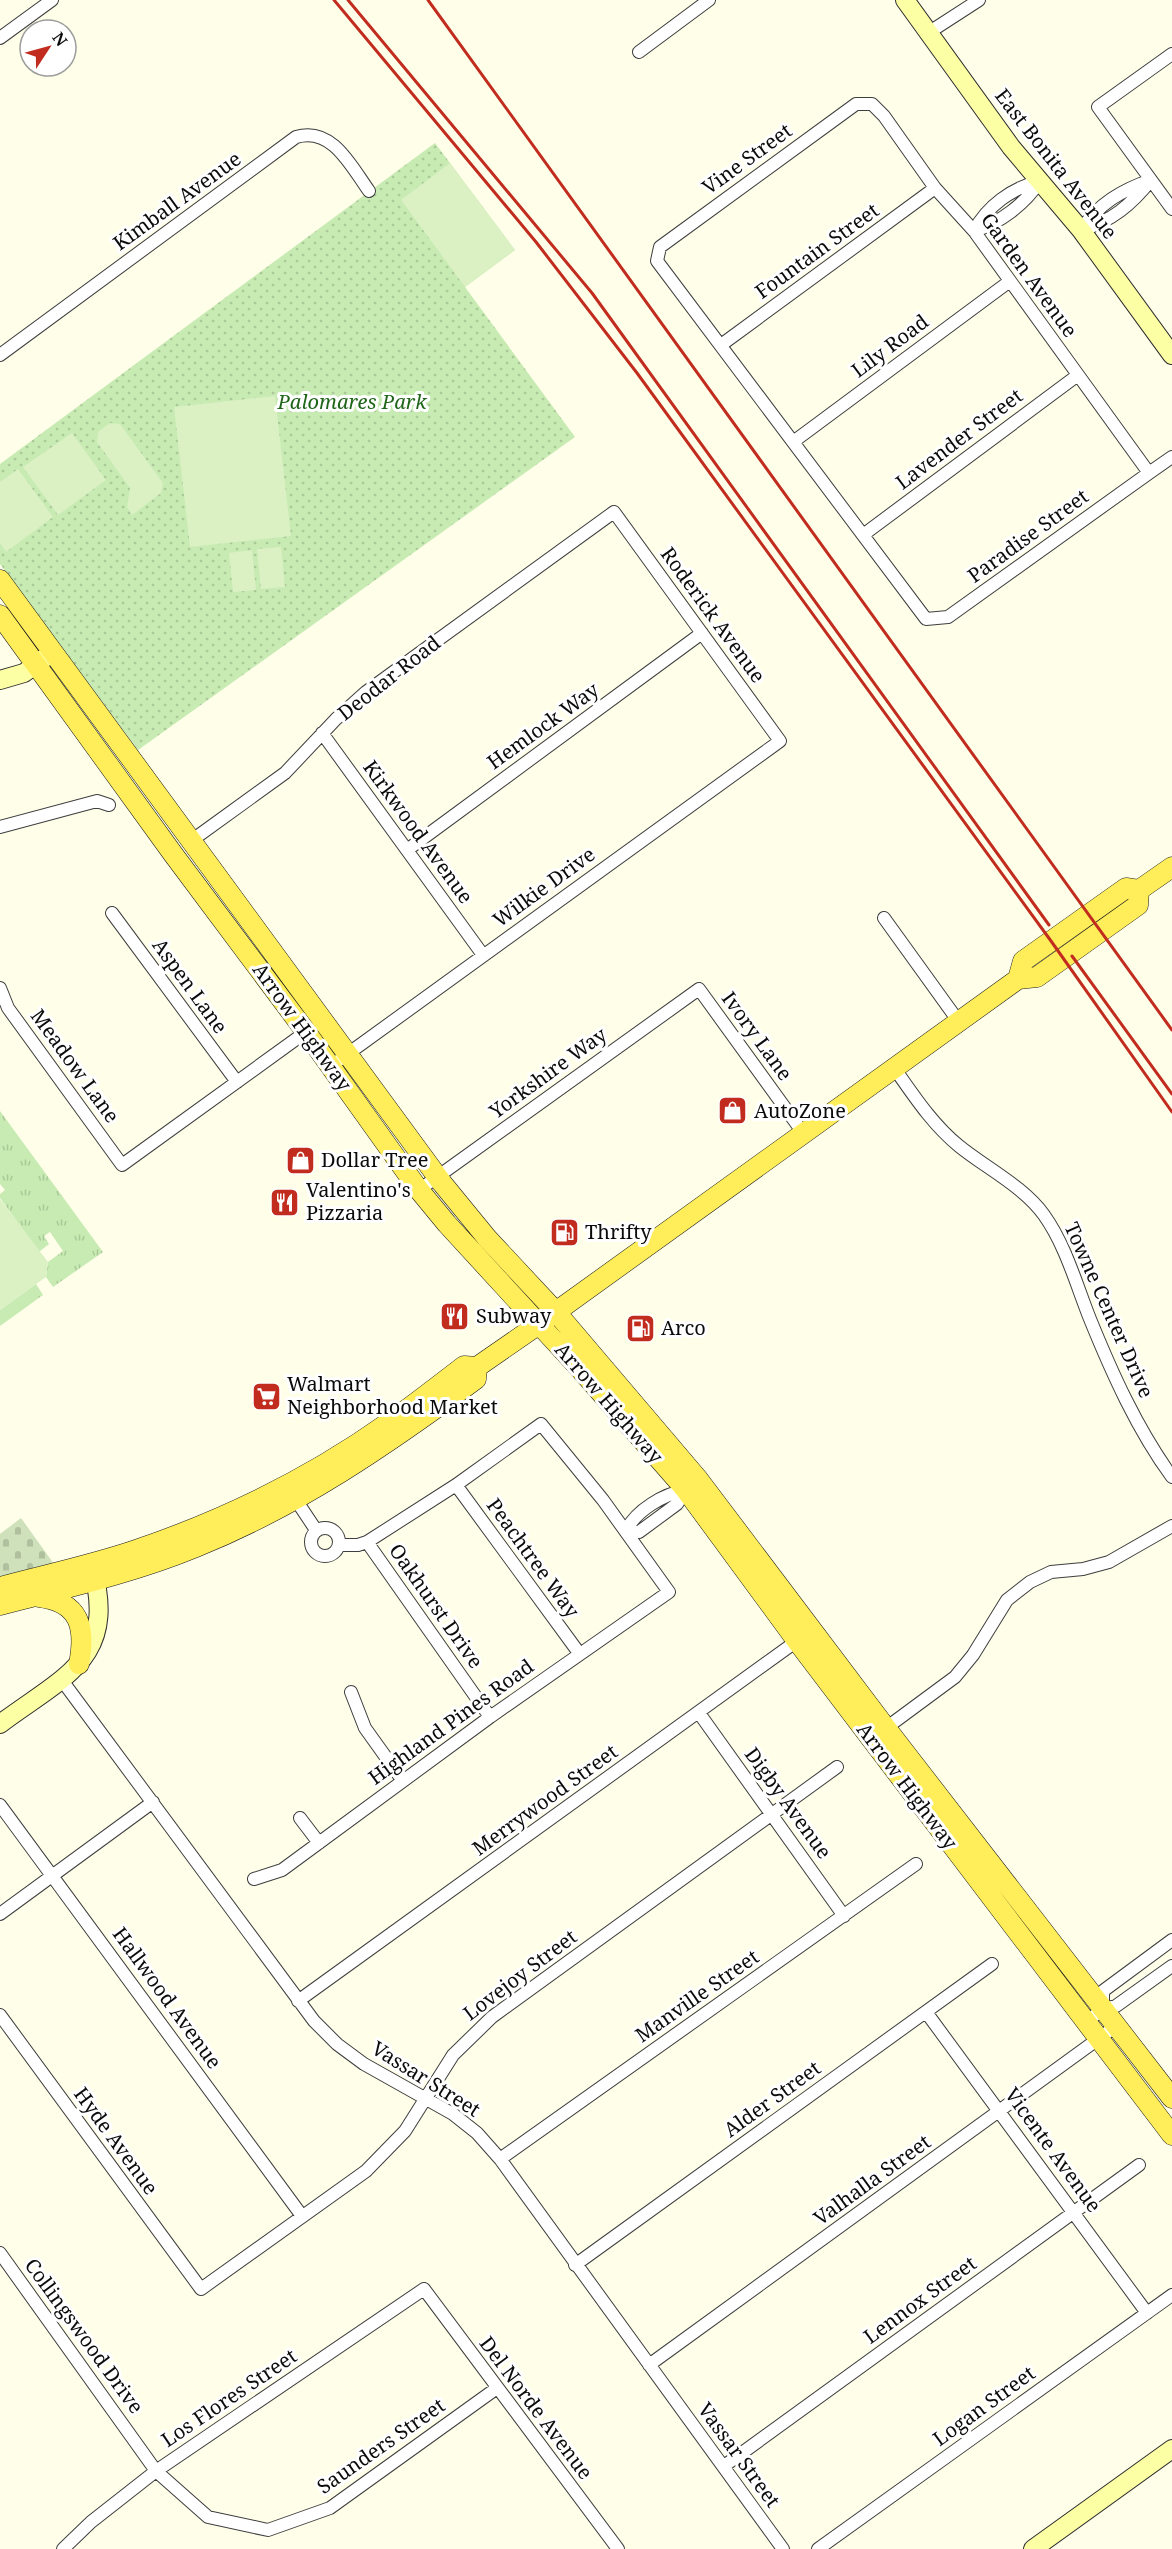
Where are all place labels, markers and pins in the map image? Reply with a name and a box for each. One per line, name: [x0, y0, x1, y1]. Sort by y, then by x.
shop icon: AutoZone: [717, 1095, 749, 1127]
place label: AutoZone: [754, 1097, 846, 1124]
shop icon: Dollar Tree: [284, 1144, 316, 1176]
place label: Dollar Tree: [321, 1146, 428, 1173]
place label: Valentino's Pizzaria: [306, 1176, 411, 1226]
restaurant icon: Valentino's Pizzaria: [269, 1186, 301, 1218]
fuel station icon: Thrifty: [548, 1216, 580, 1248]
place label: Thrifty: [585, 1218, 652, 1245]
restaurant icon: Subway: [439, 1300, 471, 1332]
place label: Subway: [476, 1302, 552, 1329]
fuel station icon: Arco: [624, 1312, 656, 1344]
place label: Arco: [661, 1314, 706, 1341]
place label: Walmart Neighborhood Market: [287, 1370, 498, 1420]
supermarket icon: Walmart Neighborhood Market: [250, 1380, 282, 1412]

